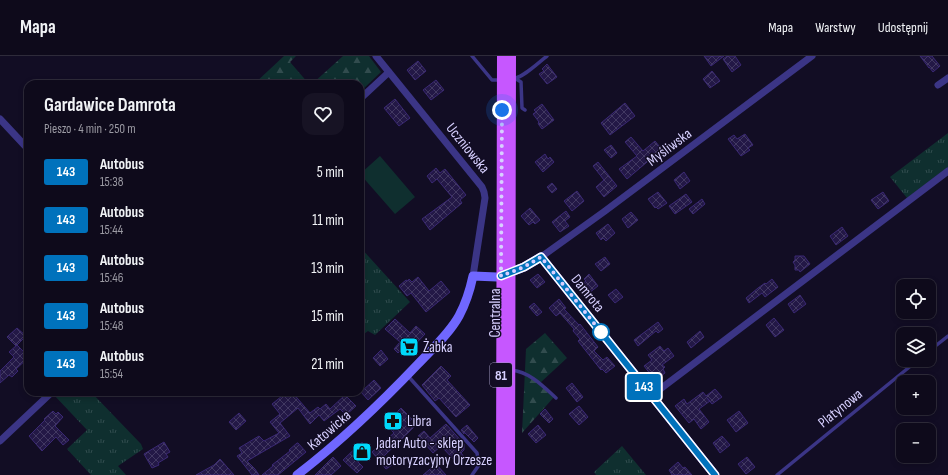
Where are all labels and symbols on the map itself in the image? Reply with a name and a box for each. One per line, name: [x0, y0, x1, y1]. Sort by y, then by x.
your location: [492, 100, 512, 120]
street label: Uczniowska: [442, 119, 494, 178]
street label: Myśliwska: [643, 124, 696, 170]
street label: Damrota: [567, 271, 609, 316]
street label: Centralna: [486, 288, 505, 338]
unlabelled marker: [592, 323, 610, 341]
supermarket icon: Żabka: [398, 336, 420, 358]
place label: Żabka: [423, 338, 453, 357]
road number: 81: [490, 363, 512, 387]
line badge: 143: [621, 374, 667, 400]
street label: Platynowa: [814, 385, 867, 432]
street label: Katowicka: [304, 406, 355, 455]
pharmacy icon: Libra: [382, 410, 404, 432]
place label: Libra: [407, 412, 432, 431]
place label: Jadar Auto - sklep motoryzacyjny Orzesze: [375, 434, 492, 470]
shop icon: Jadar Auto - sklep motoryzacyjny Orzesze: [351, 441, 373, 463]

